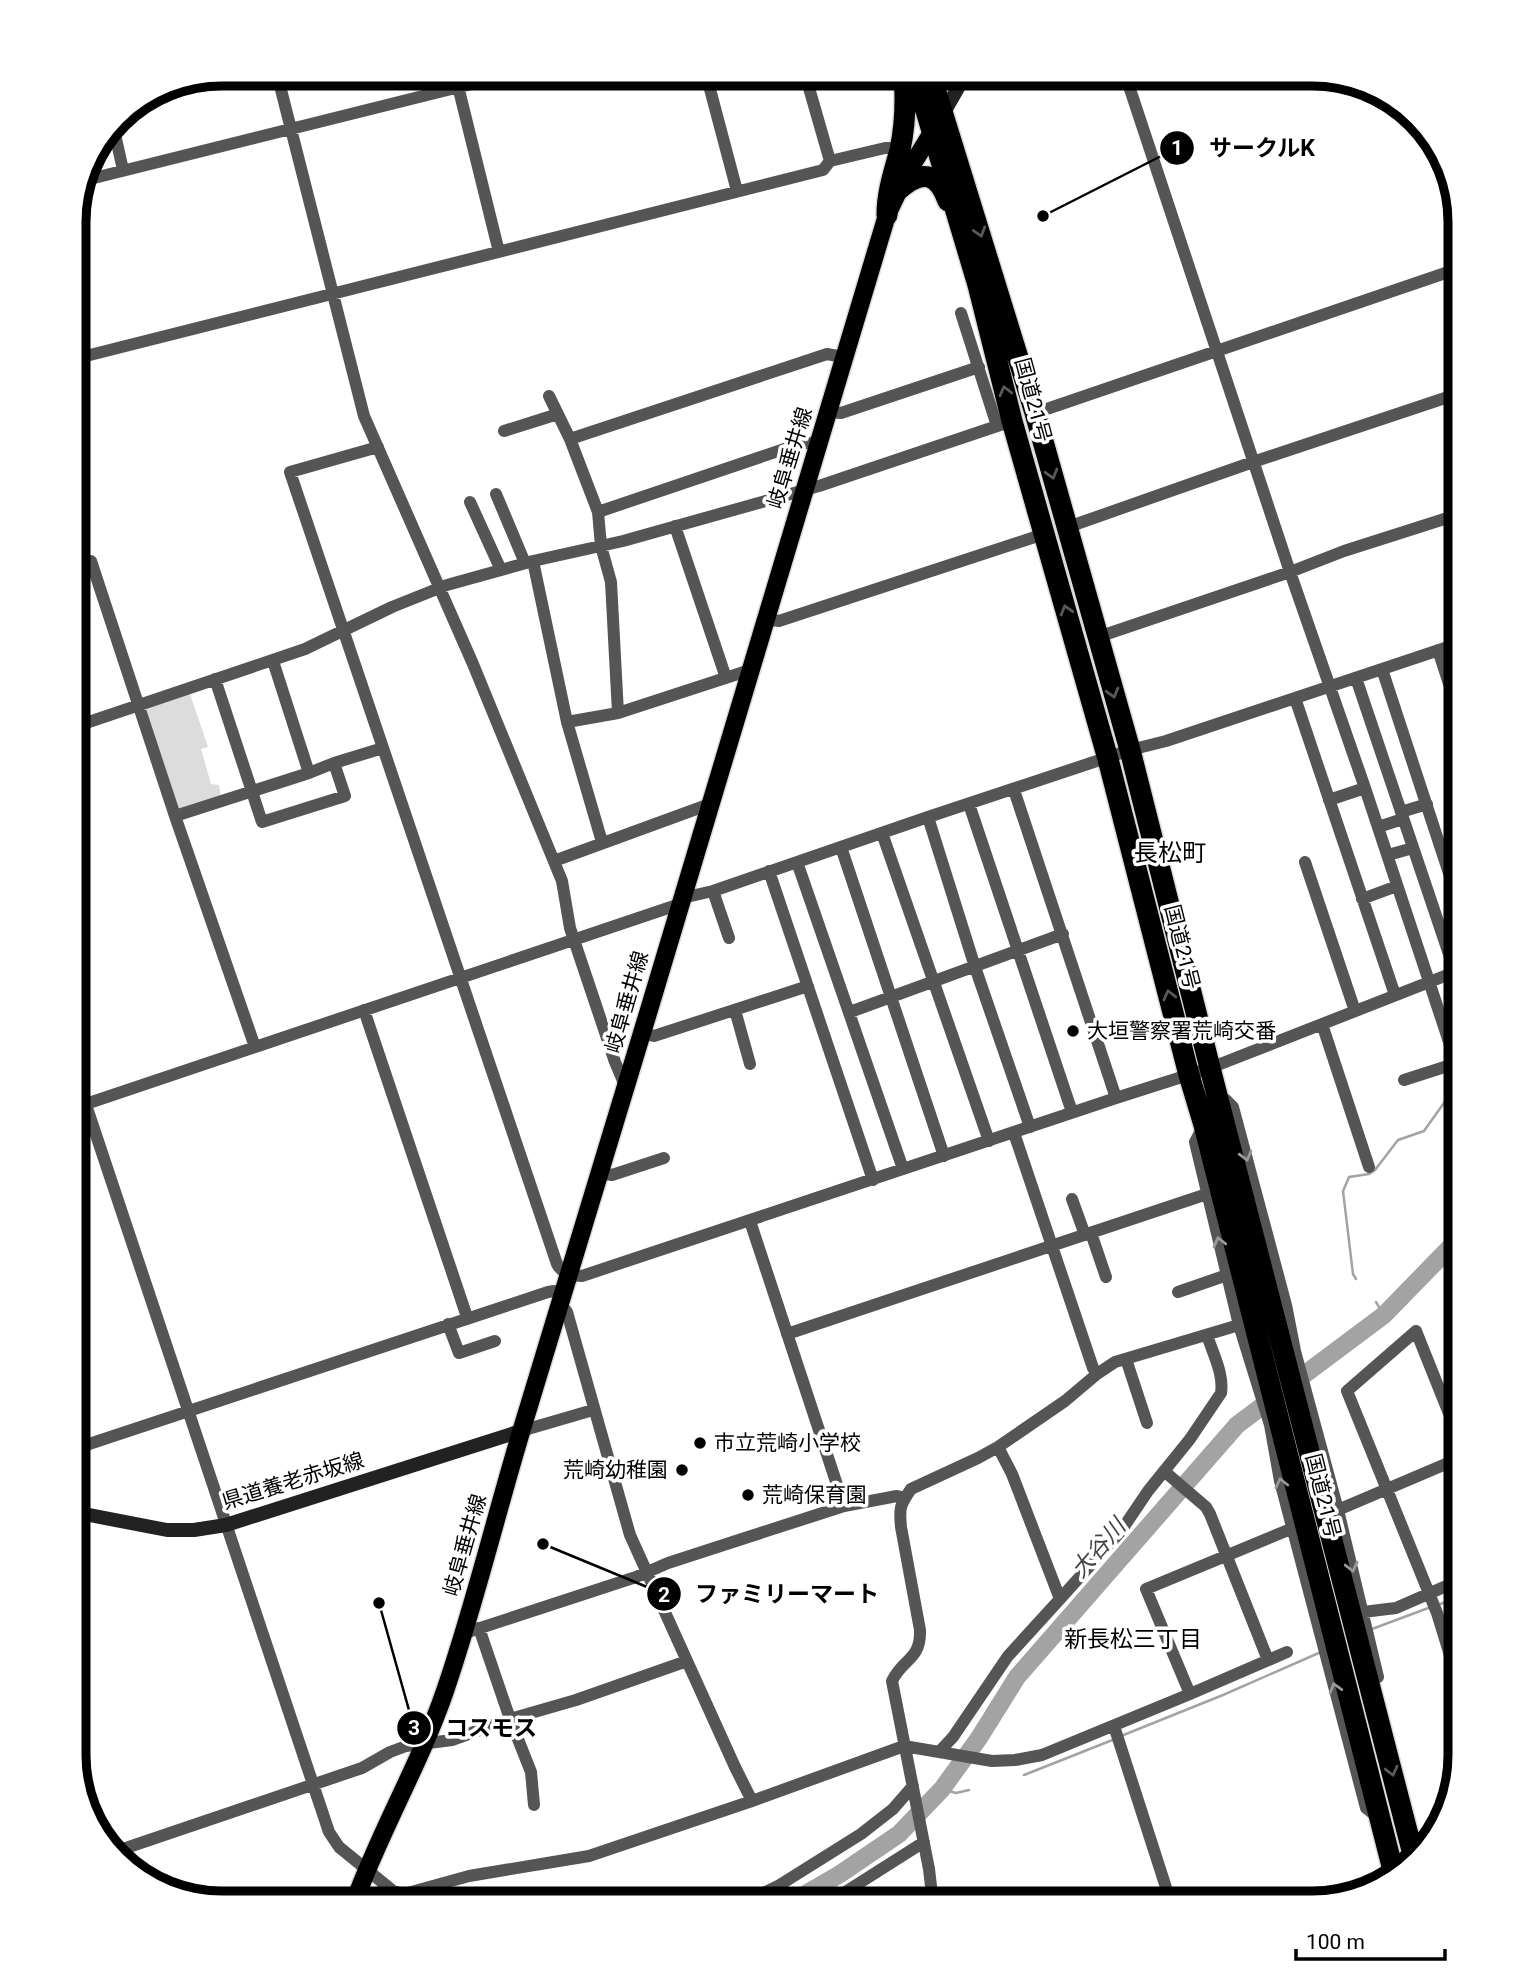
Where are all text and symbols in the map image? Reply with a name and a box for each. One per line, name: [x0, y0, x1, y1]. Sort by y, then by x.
callout: サークルK: [1160, 126, 1329, 170]
text: サークルK: [1209, 135, 1315, 162]
text: 1: [1171, 136, 1183, 160]
one-way arrow: [971, 226, 986, 238]
street label: 国道21号: [1010, 355, 1056, 445]
one-way arrow: [999, 385, 1013, 397]
street label: 岐阜垂井線: [763, 404, 817, 512]
one-way arrow: [1044, 467, 1059, 479]
one-way arrow: [1060, 604, 1074, 616]
one-way arrow: [1105, 687, 1120, 699]
district label: 長松町: [1134, 839, 1206, 867]
street label: 国道21号: [1160, 902, 1204, 992]
street label: 岐阜垂井線: [601, 948, 653, 1056]
one-way arrow: [1163, 990, 1177, 1002]
place label: 大垣警察署荒崎交番: [1087, 1019, 1276, 1043]
marker: 大垣警察署荒崎交番: [1065, 1023, 1081, 1039]
one-way arrow: [1238, 1150, 1252, 1162]
one-way arrow: [1213, 1236, 1227, 1248]
place label: 市立荒崎小学校: [714, 1431, 861, 1455]
marker: 市立荒崎小学校: [692, 1435, 708, 1451]
street label: 県道養老赤坂線: [219, 1448, 367, 1514]
street label: 国道21号: [1301, 1451, 1345, 1541]
place label: 荒崎幼稚園: [563, 1458, 668, 1482]
marker: 荒崎幼稚園: [674, 1462, 690, 1478]
one-way arrow: [1275, 1477, 1289, 1489]
place label: 荒崎保育園: [762, 1483, 867, 1507]
marker: 荒崎保育園: [740, 1487, 756, 1503]
street label: 岐阜垂井線: [439, 1491, 491, 1599]
water label: 大谷川: [1066, 1511, 1133, 1583]
one-way arrow: [1344, 1561, 1358, 1573]
callout: ファミリーマート: [646, 1572, 893, 1616]
text: ファミリーマート: [695, 1581, 879, 1608]
text: 2: [658, 1583, 670, 1607]
district label: 新長松三丁目: [1064, 1626, 1202, 1653]
one-way arrow: [1328, 1682, 1343, 1694]
callout: コスモス: [396, 1706, 551, 1750]
text: コスモス: [445, 1715, 537, 1742]
text: 3: [408, 1716, 420, 1740]
one-way arrow: [1384, 1765, 1398, 1777]
scale bar: [1296, 1918, 1445, 1962]
text: 100 m: [1306, 1930, 1365, 1954]

